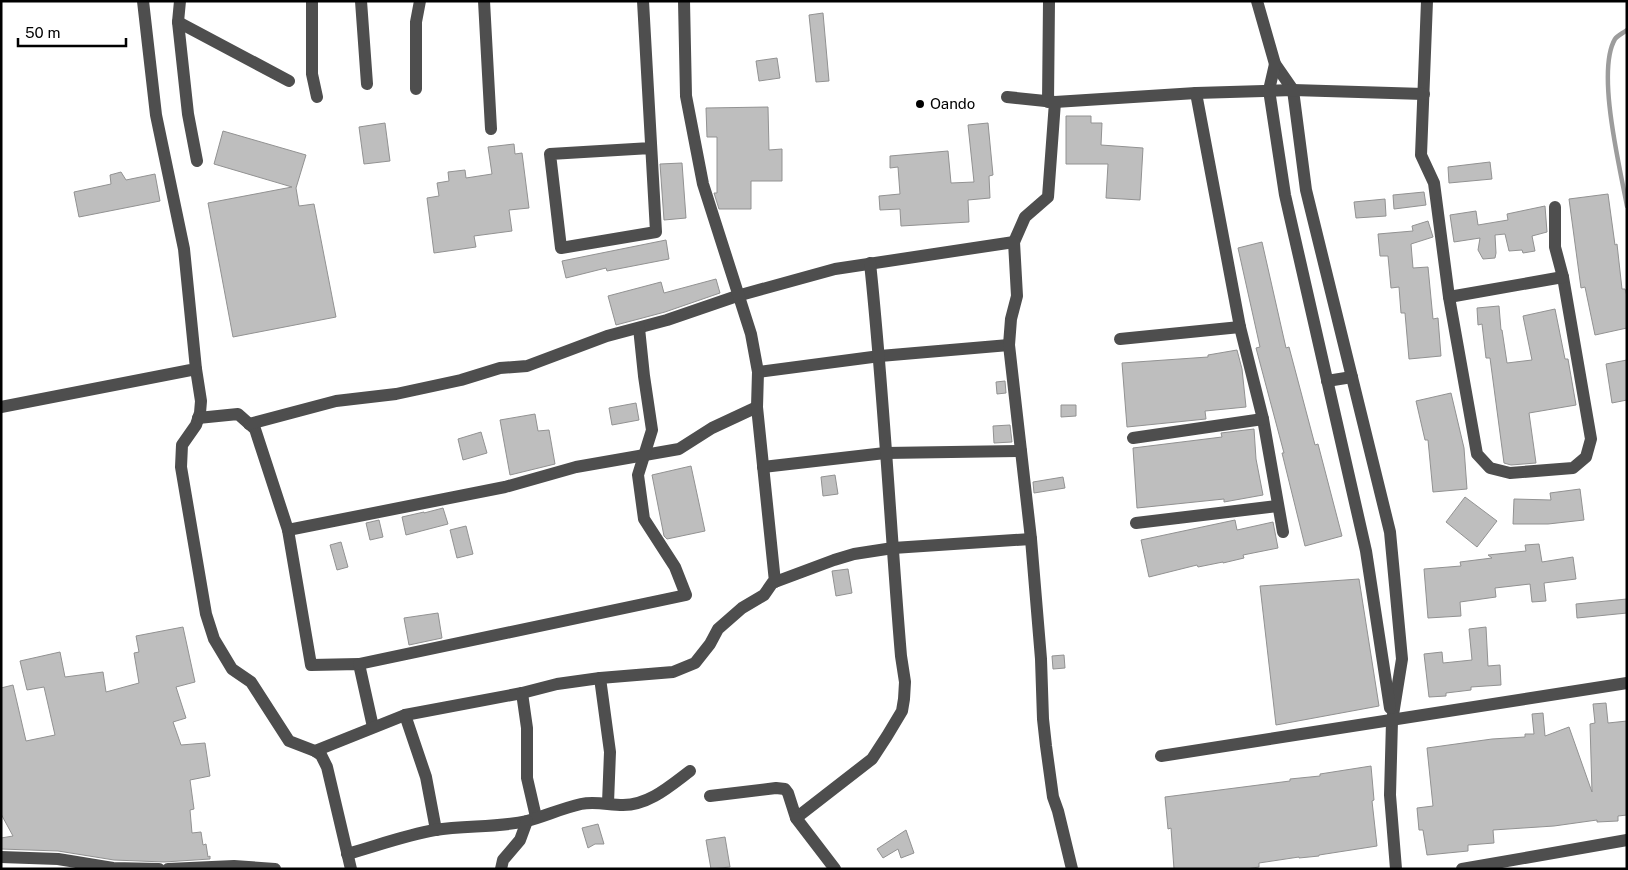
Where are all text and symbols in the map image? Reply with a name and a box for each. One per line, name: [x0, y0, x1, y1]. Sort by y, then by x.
scale bar: [18, 15, 125, 47]
text: 50 m: [25, 24, 60, 41]
place label: Oando: [930, 95, 975, 112]
marker: Oando: [914, 98, 926, 110]

